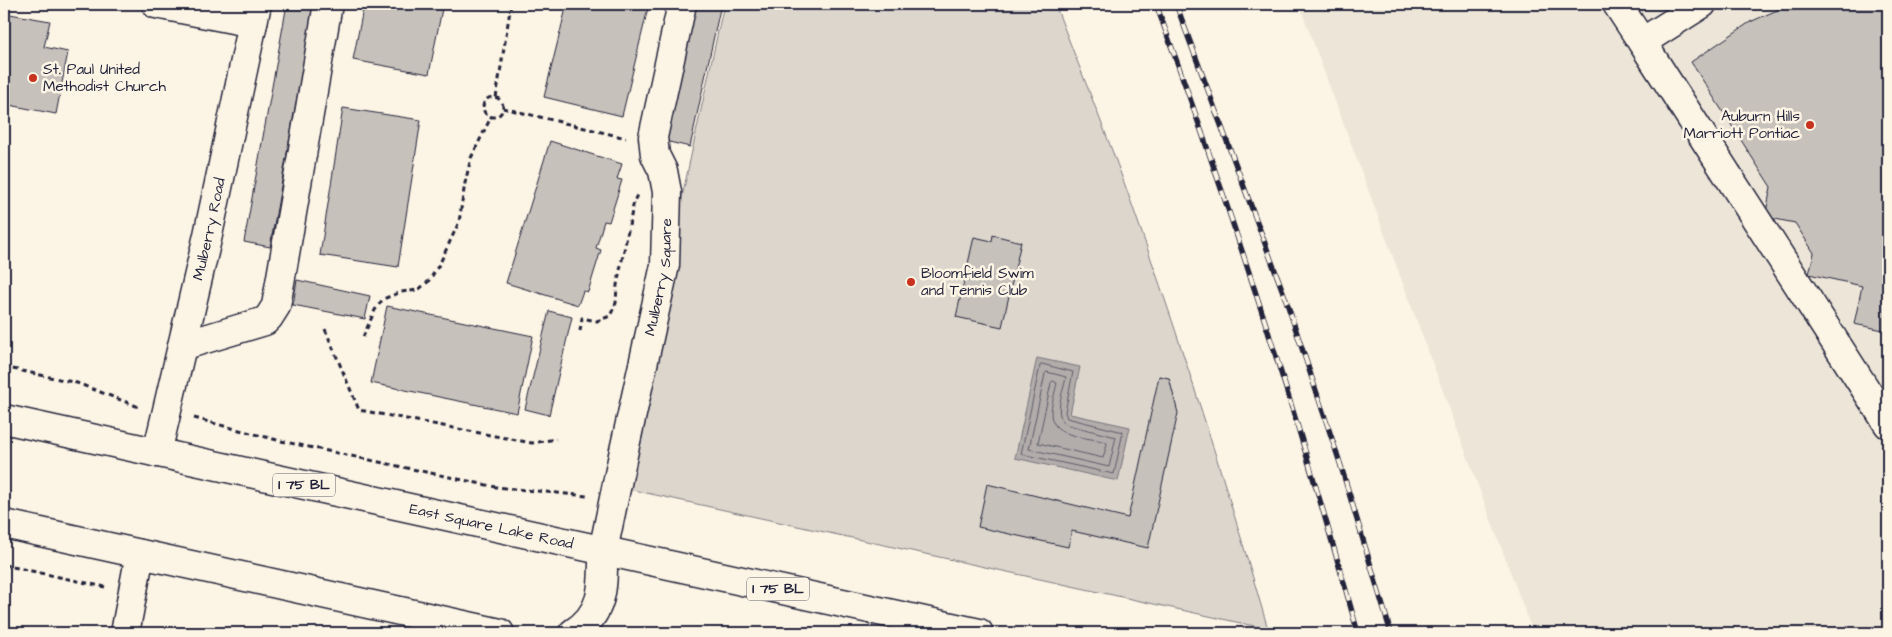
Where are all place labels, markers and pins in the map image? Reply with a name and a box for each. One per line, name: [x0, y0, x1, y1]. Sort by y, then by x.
place label: St. Paul United Methodist Church: [43, 59, 166, 97]
marker: St. Paul United Methodist Church: [27, 72, 39, 84]
place label: Auburn Hills Marriott Pontiac: [1684, 106, 1800, 144]
marker: Auburn Hills Marriott Pontiac: [1804, 119, 1816, 131]
place label: Bloomfield Swim and Tennis Club: [921, 263, 1034, 301]
marker: Bloomfield Swim and Tennis Club: [905, 276, 917, 288]

